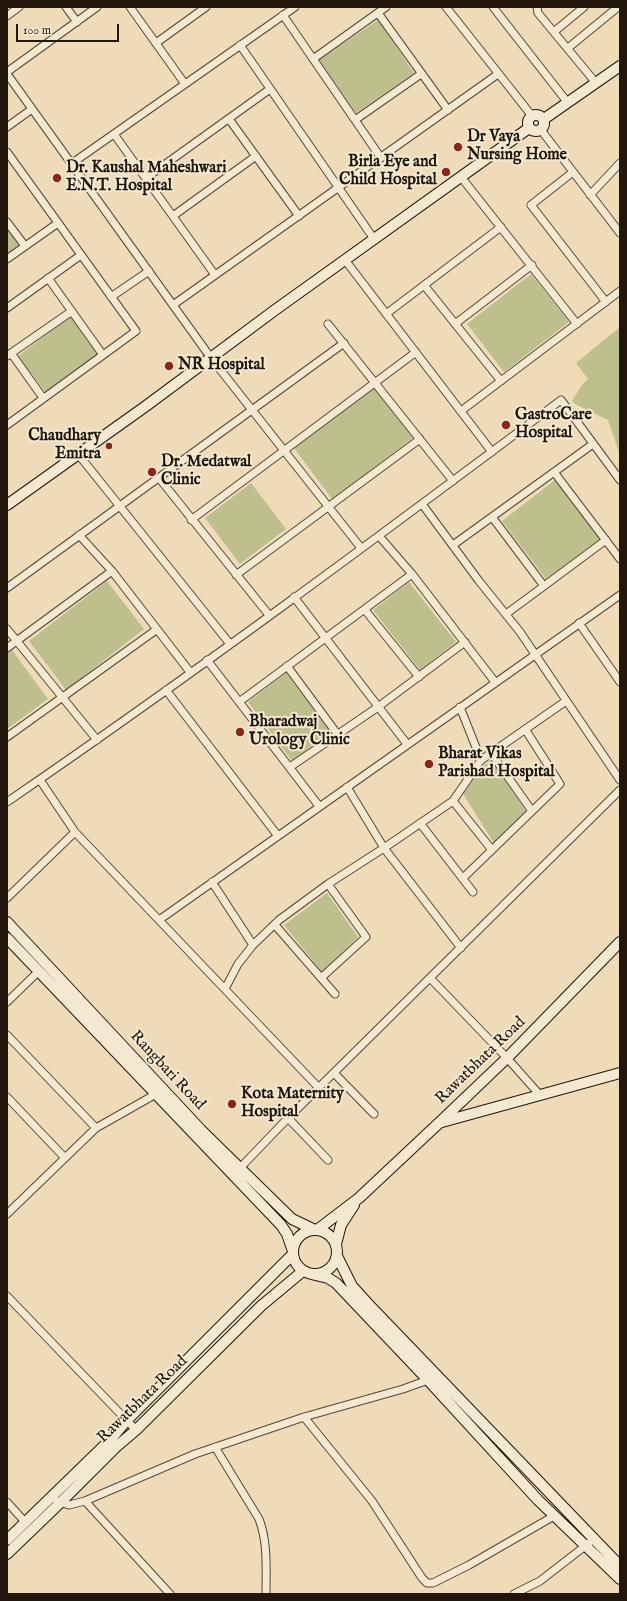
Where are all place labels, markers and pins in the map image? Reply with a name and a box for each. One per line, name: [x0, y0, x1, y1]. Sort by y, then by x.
place label: Dr Vaya Nursing Home: [467, 128, 567, 166]
marker: Dr Vaya Nursing Home: [452, 141, 464, 153]
place label: Birla Eye and Child Hospital: [339, 153, 437, 191]
place label: Dr. Kaushal Maheshwari E.N.T. Hospital: [66, 159, 226, 197]
marker: Birla Eye and Child Hospital: [440, 166, 452, 178]
marker: Dr. Kaushal Maheshwari E.N.T. Hospital: [51, 172, 63, 184]
place label: NR Hospital: [178, 356, 265, 376]
marker: NR Hospital: [163, 360, 175, 372]
place label: GastroCare Hospital: [515, 406, 592, 444]
marker: GastroCare Hospital: [500, 419, 512, 431]
place label: Chaudhary Emitra: [28, 427, 101, 465]
marker: Chaudhary Emitra: [104, 441, 114, 451]
place label: Dr. Medatwal Clinic: [161, 453, 251, 491]
marker: Dr. Medatwal Clinic: [146, 466, 158, 478]
place label: Bharadwaj Urology Clinic: [249, 713, 350, 751]
marker: Bharadwaj Urology Clinic: [234, 726, 246, 738]
place label: Bharat Vikas Parishad Hospital: [438, 745, 555, 783]
marker: Bharat Vikas Parishad Hospital: [423, 758, 435, 770]
place label: Kota Maternity Hospital: [241, 1085, 344, 1123]
marker: Kota Maternity Hospital: [226, 1098, 238, 1110]

